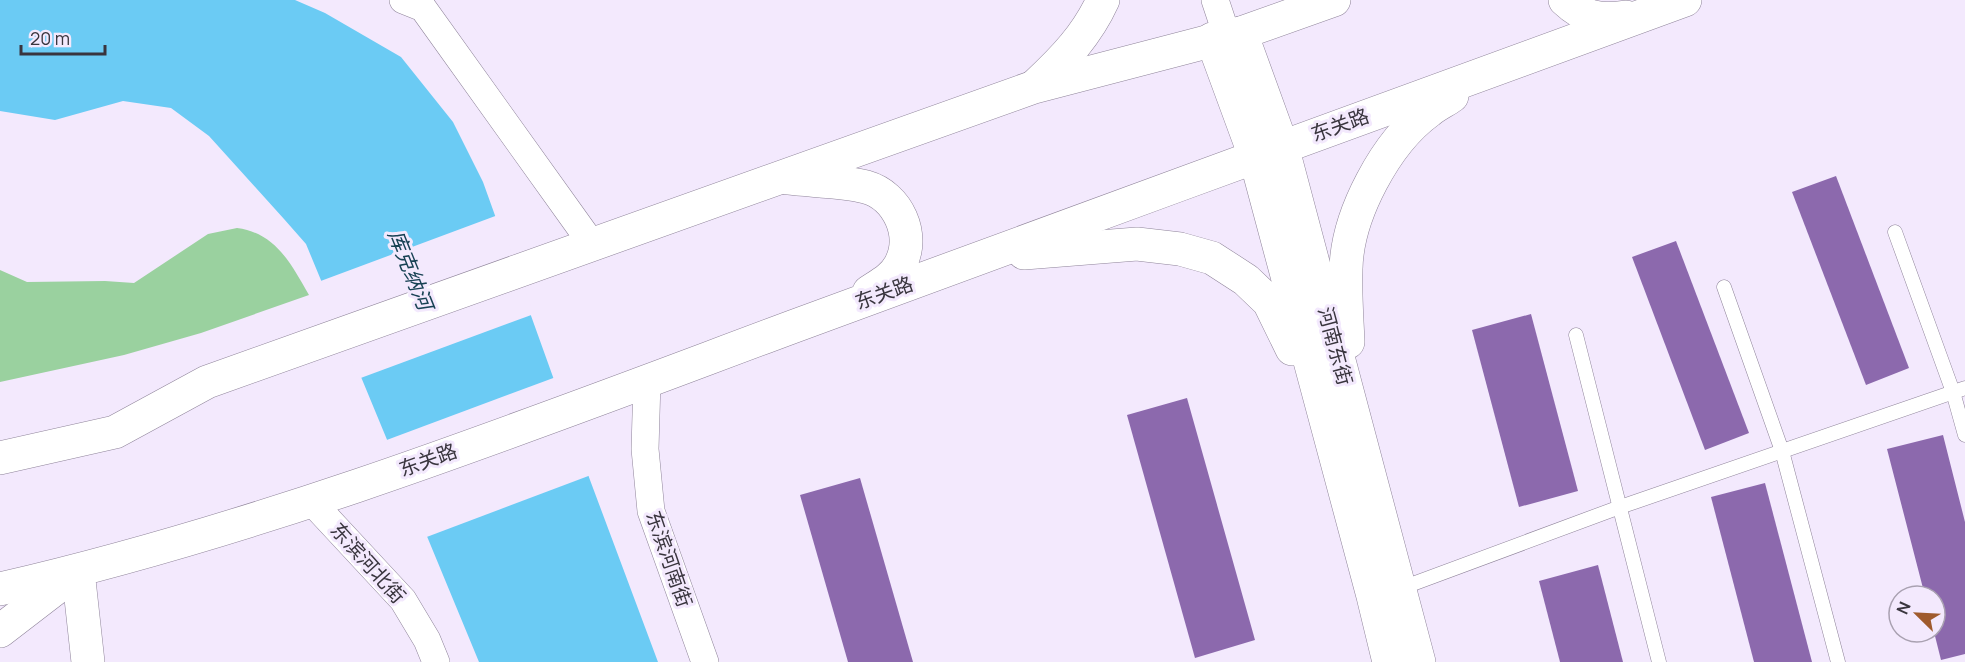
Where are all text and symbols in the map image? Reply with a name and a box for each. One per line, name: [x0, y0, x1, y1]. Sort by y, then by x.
scale bar: [21, 18, 105, 56]
text: 20 m: [30, 26, 70, 50]
street label: 东关路: [1307, 102, 1373, 147]
water label: 库克纳河: [382, 225, 441, 318]
street label: 东关路: [851, 270, 917, 315]
street label: 河南东街: [1312, 304, 1359, 388]
street label: 东关路: [395, 437, 461, 482]
street label: 东滨河南街: [640, 507, 699, 611]
street label: 东滨河北街: [325, 516, 412, 609]
north arrow: [1887, 584, 1947, 644]
text: N: [1891, 598, 1916, 618]

